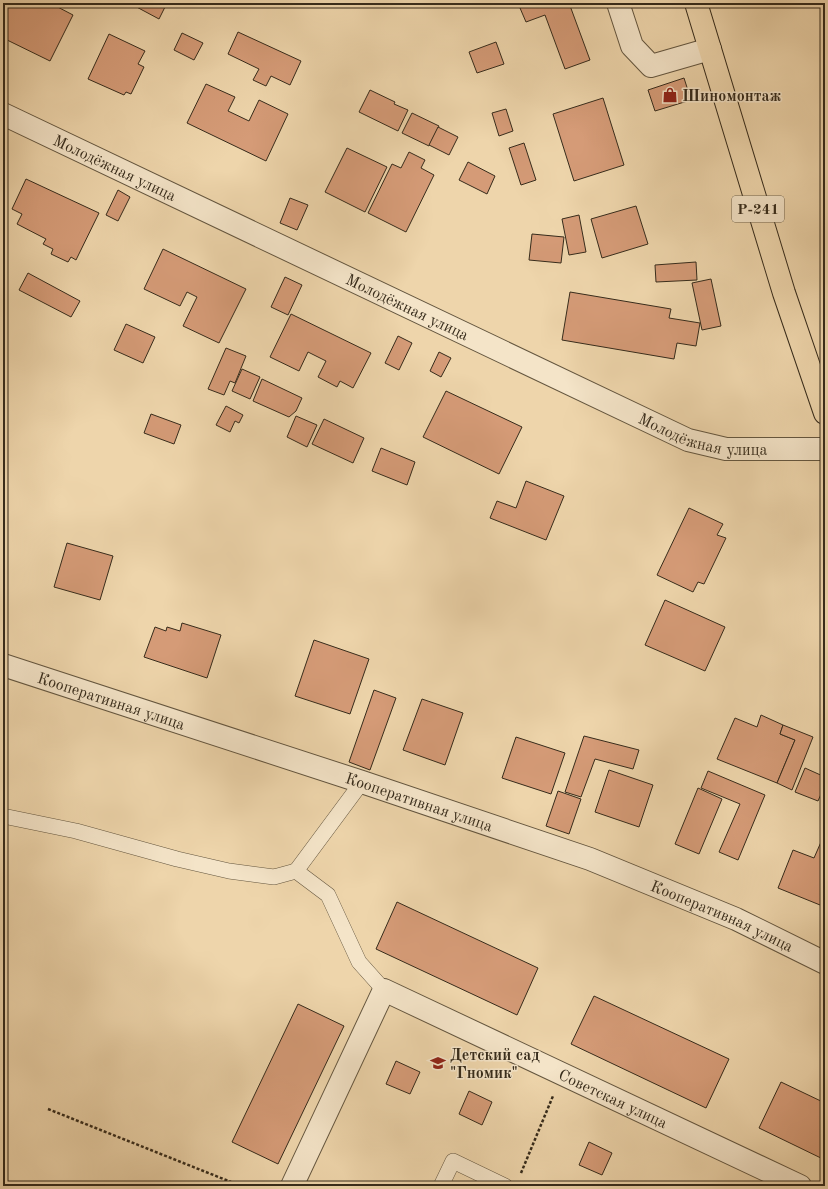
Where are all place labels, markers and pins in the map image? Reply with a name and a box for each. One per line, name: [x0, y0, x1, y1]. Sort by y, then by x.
shop icon: Шиномонтаж: [661, 86, 679, 104]
place label: Шиномонтаж: [682, 89, 782, 105]
place label: Детский сад "Гномик": [450, 1048, 540, 1082]
school or university icon: Детский сад "Гномик": [429, 1054, 447, 1072]

